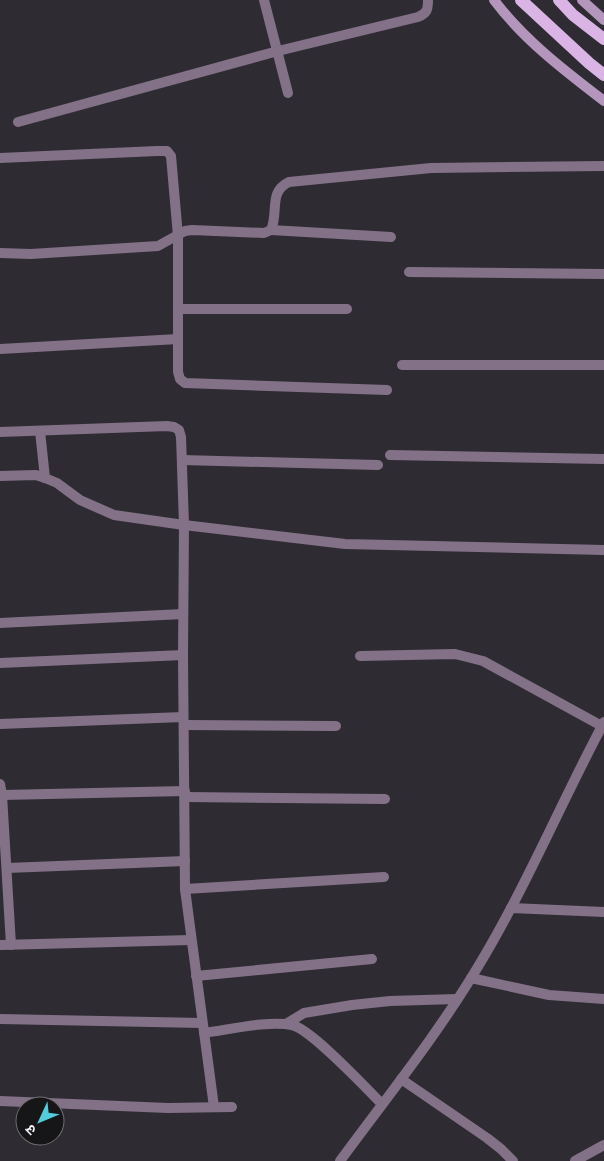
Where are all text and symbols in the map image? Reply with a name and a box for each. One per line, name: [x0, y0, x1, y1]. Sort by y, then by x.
north arrow: [15, 1096, 65, 1146]
text: उ: [21, 1120, 40, 1139]

